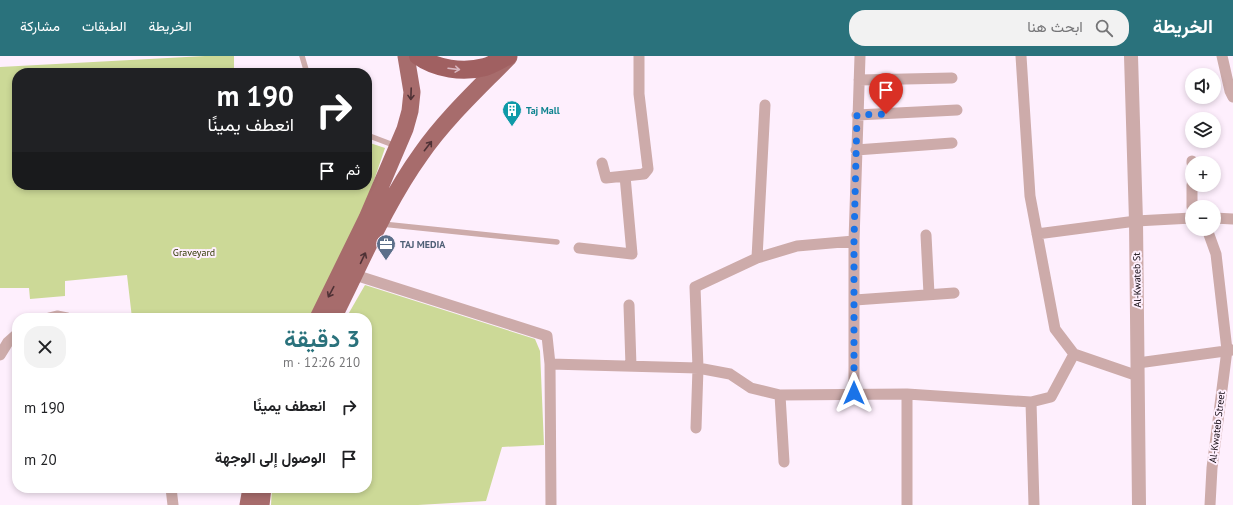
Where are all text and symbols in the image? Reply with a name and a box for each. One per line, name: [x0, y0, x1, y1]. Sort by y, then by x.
search box: [849, 10, 1129, 46]
text: الخريطة: [1153, 14, 1213, 38]
text: مشاركة: [20, 17, 60, 35]
text: الطبقات: [82, 17, 126, 35]
text: الخريطة: [148, 17, 192, 35]
text: ابحث هنا: [1027, 17, 1083, 36]
icon: search: [1093, 17, 1115, 39]
one-way arrow: [447, 65, 460, 73]
map controls: [1185, 68, 1221, 236]
button: sound: [1185, 68, 1221, 104]
pin: [869, 73, 903, 114]
text: 190 m: [217, 77, 294, 114]
icon: arrive: [875, 79, 897, 101]
icon: right: [308, 84, 360, 136]
one-way arrow: [408, 87, 415, 100]
building icon: Taj Mall: [501, 99, 523, 127]
place label: Taj Mall: [526, 104, 560, 117]
button: layers: [1185, 112, 1221, 148]
text: انعطف يمينًا: [207, 113, 294, 136]
one-way arrow: [423, 140, 432, 151]
button: +: [1185, 156, 1221, 192]
icon: arrive: [316, 160, 338, 182]
text: ثم: [346, 160, 360, 179]
button: −: [1185, 200, 1221, 236]
office icon: TAJ MEDIA: [375, 233, 397, 261]
place label: TAJ MEDIA: [400, 238, 446, 251]
park label: Graveyard: [173, 246, 215, 259]
street label: Al-Kwateb St: [1130, 252, 1144, 308]
one-way arrow: [360, 253, 367, 265]
one-way arrow: [327, 285, 334, 297]
text: 3 دقيقة: [284, 323, 360, 354]
button: close: [24, 326, 66, 368]
text: 210 m · 12:26: [283, 354, 360, 371]
position arrow: [833, 372, 875, 414]
street label: Al-Kwateb Street: [1206, 390, 1228, 464]
text: انعطف يمينًا: [253, 396, 326, 415]
icon: right: [338, 396, 360, 418]
text: 190 m: [24, 398, 65, 417]
text: الوصول إلى الوجهة: [215, 448, 326, 467]
icon: arrive: [338, 448, 360, 470]
text: 20 m: [24, 450, 57, 469]

